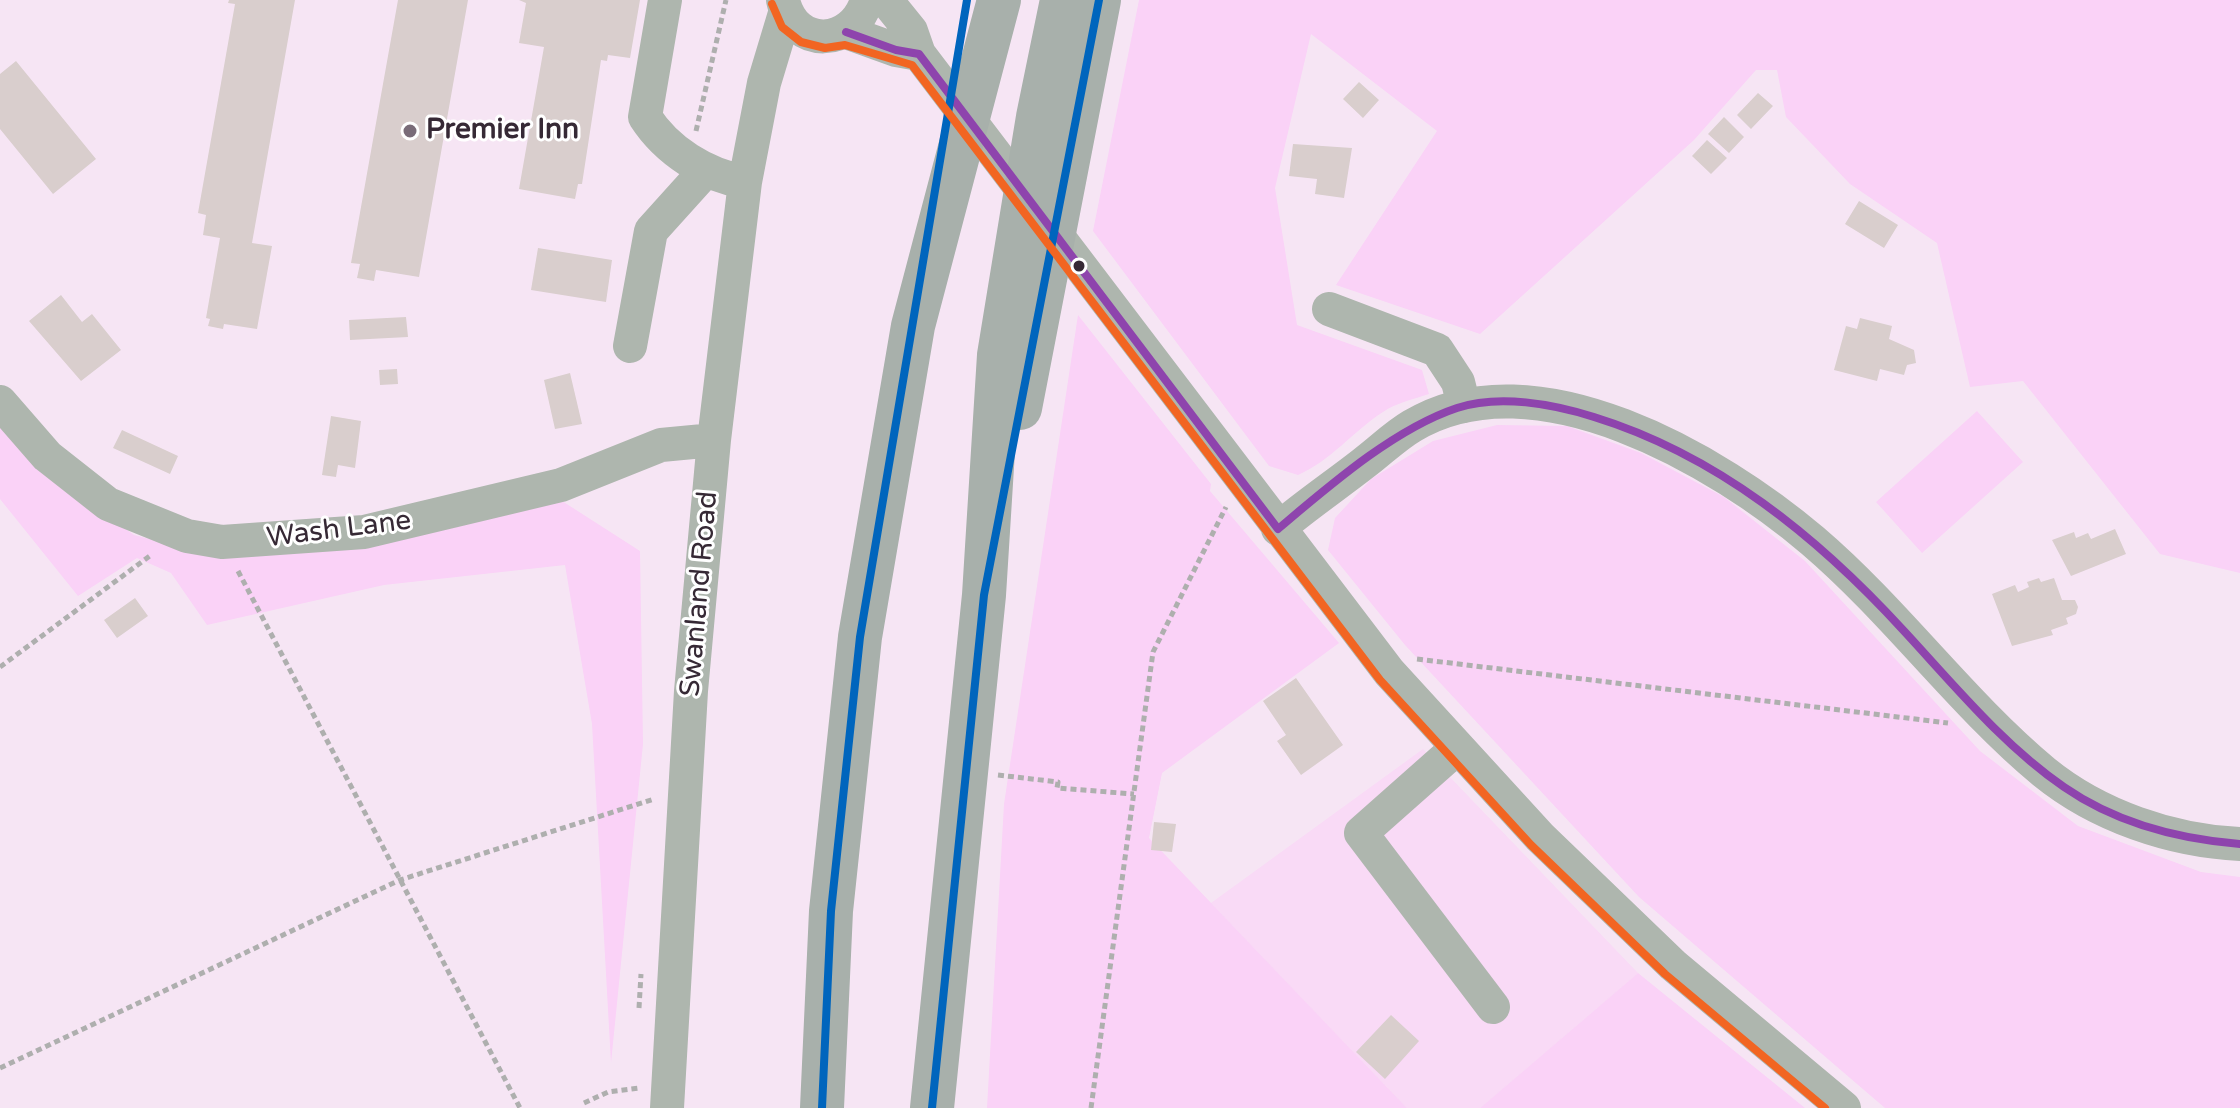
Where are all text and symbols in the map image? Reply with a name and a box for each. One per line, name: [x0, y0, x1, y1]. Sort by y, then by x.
place label: Premier Inn: [426, 114, 579, 148]
marker: Premier Inn: [401, 122, 419, 140]
unlabelled marker: [1071, 258, 1087, 274]
street label: Swanland Road: [674, 490, 726, 698]
street label: Wash Lane: [265, 504, 413, 556]

